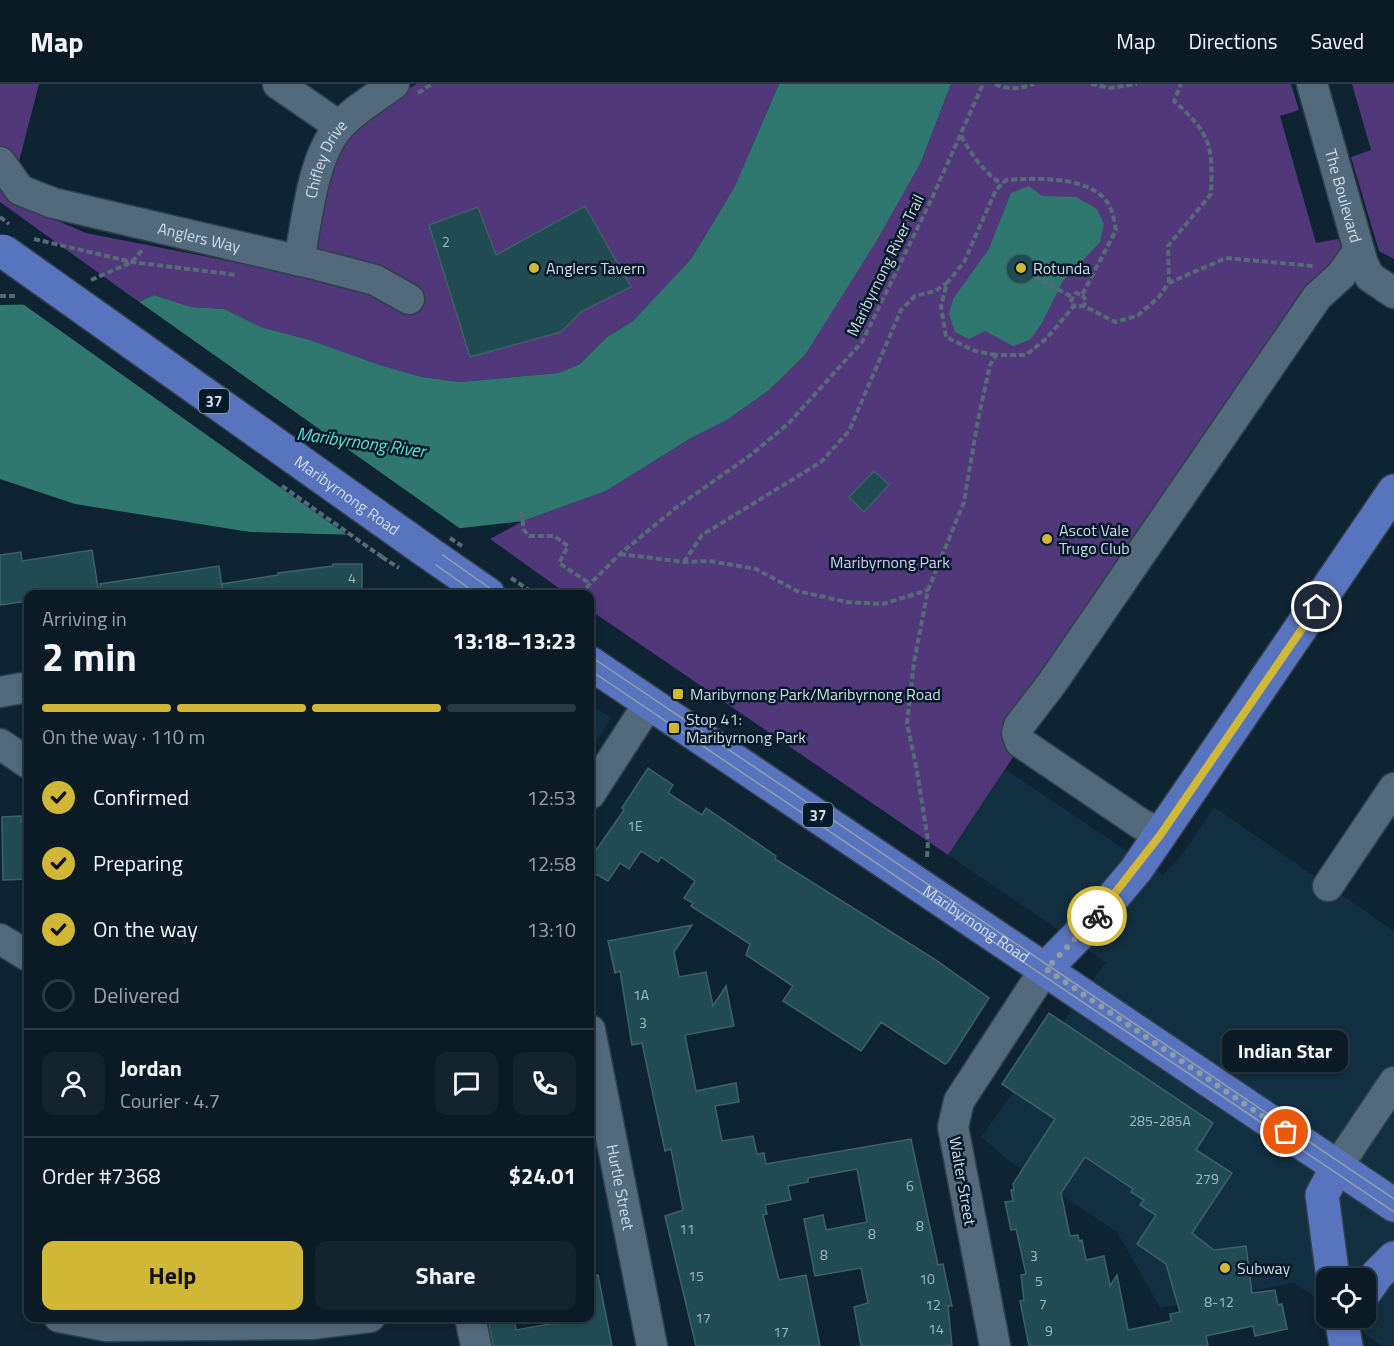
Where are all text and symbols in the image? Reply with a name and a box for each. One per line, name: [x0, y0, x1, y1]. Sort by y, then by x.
text: Map: [30, 20, 84, 63]
text: Map: [1116, 25, 1156, 57]
text: Directions: [1189, 25, 1278, 57]
text: Saved: [1311, 25, 1364, 57]
street label: Chifley Drive: [299, 114, 352, 201]
street label: The Boulevard: [1319, 146, 1368, 245]
street label: Maribyrnong River Trail: [840, 190, 930, 340]
street label: Anglers Way: [155, 216, 243, 259]
house number: 2: [442, 231, 450, 252]
place label: Anglers Tavern: [546, 256, 645, 280]
place label: Rotunda: [1033, 256, 1090, 280]
marker: Anglers Tavern: [527, 261, 541, 275]
marker: Rotunda: [1014, 261, 1028, 275]
road number: 37: [199, 389, 229, 413]
water label: Maribyrnong River: [295, 420, 430, 465]
street label: Maribyrnong Road: [290, 449, 405, 541]
place label: Ascot Vale Trugo Club: [1059, 518, 1130, 560]
marker: Ascot Vale Trugo Club: [1040, 532, 1054, 546]
park label: Maribyrnong Park: [830, 550, 950, 574]
house number: 4: [348, 567, 356, 588]
pin: [1291, 581, 1342, 632]
icon: home: [1300, 590, 1333, 623]
text: Arriving in: [42, 603, 127, 634]
text: 13:18–13:23: [453, 624, 576, 658]
text: 2 min: [42, 627, 137, 686]
place label: Maribyrnong Park/Maribyrnong Road: [690, 682, 941, 706]
marker: Maribyrnong Park/Maribyrnong Road: [671, 687, 685, 701]
place label: Stop 41: Maribyrnong Park: [686, 707, 806, 749]
text: On the way · 110 m: [42, 721, 205, 752]
marker: Stop 41: Maribyrnong Park: [667, 721, 681, 735]
text: Confirmed: [93, 780, 189, 814]
icon: check: [42, 781, 75, 814]
text: 12:53: [527, 782, 576, 813]
road number: 37: [803, 803, 833, 827]
house number: 1E: [627, 815, 643, 836]
text: Preparing: [93, 846, 183, 880]
icon: check: [42, 847, 75, 880]
text: 12:58: [527, 848, 576, 879]
street label: Maribyrnong Road: [918, 879, 1035, 968]
courier: [1067, 886, 1127, 946]
icon: bike: [1081, 900, 1114, 933]
text: On the way: [93, 912, 198, 946]
icon: check: [42, 913, 75, 946]
text: 13:10: [527, 914, 576, 945]
text: Delivered: [93, 978, 180, 1012]
house number: 1A: [633, 984, 650, 1005]
house number: 3: [639, 1012, 647, 1033]
callout: Indian Star: [1223, 1030, 1349, 1072]
text: Indian Star: [1238, 1035, 1332, 1066]
text: Jordan: [120, 1051, 182, 1085]
button: person: [42, 1052, 105, 1115]
button: chat: [435, 1052, 498, 1115]
button: phone: [513, 1052, 576, 1115]
text: Courier · 4.7: [120, 1085, 220, 1116]
pin: [1260, 1106, 1311, 1157]
house number: 285-285A: [1129, 1110, 1191, 1131]
icon: bag: [1269, 1115, 1302, 1148]
street label: Walter Street: [943, 1135, 983, 1228]
street label: Hurtle Street: [601, 1142, 641, 1232]
text: Order #7368: [42, 1159, 161, 1193]
text: $24.01: [509, 1159, 576, 1193]
house number: 279: [1195, 1168, 1219, 1189]
house number: 6: [906, 1175, 914, 1196]
house number: 8: [916, 1215, 924, 1236]
house number: 11: [679, 1218, 695, 1239]
house number: 8: [868, 1223, 876, 1244]
button: Help: [42, 1241, 303, 1310]
button: Share: [315, 1241, 576, 1310]
house number: 8: [820, 1244, 828, 1265]
house number: 3: [1030, 1245, 1038, 1266]
place label: Subway: [1237, 1256, 1291, 1280]
marker: Subway: [1218, 1261, 1232, 1275]
house number: 15: [688, 1265, 704, 1286]
house number: 10: [919, 1268, 935, 1289]
map controls: [1316, 1268, 1376, 1328]
button: locate: [1316, 1268, 1376, 1328]
house number: 5: [1035, 1270, 1043, 1291]
house number: 8-12: [1204, 1291, 1234, 1312]
house number: 7: [1039, 1293, 1047, 1314]
house number: 12: [925, 1294, 941, 1315]
house number: 17: [695, 1307, 711, 1328]
house number: 14: [928, 1318, 944, 1339]
house number: 9: [1045, 1320, 1053, 1341]
house number: 17: [773, 1321, 789, 1342]

